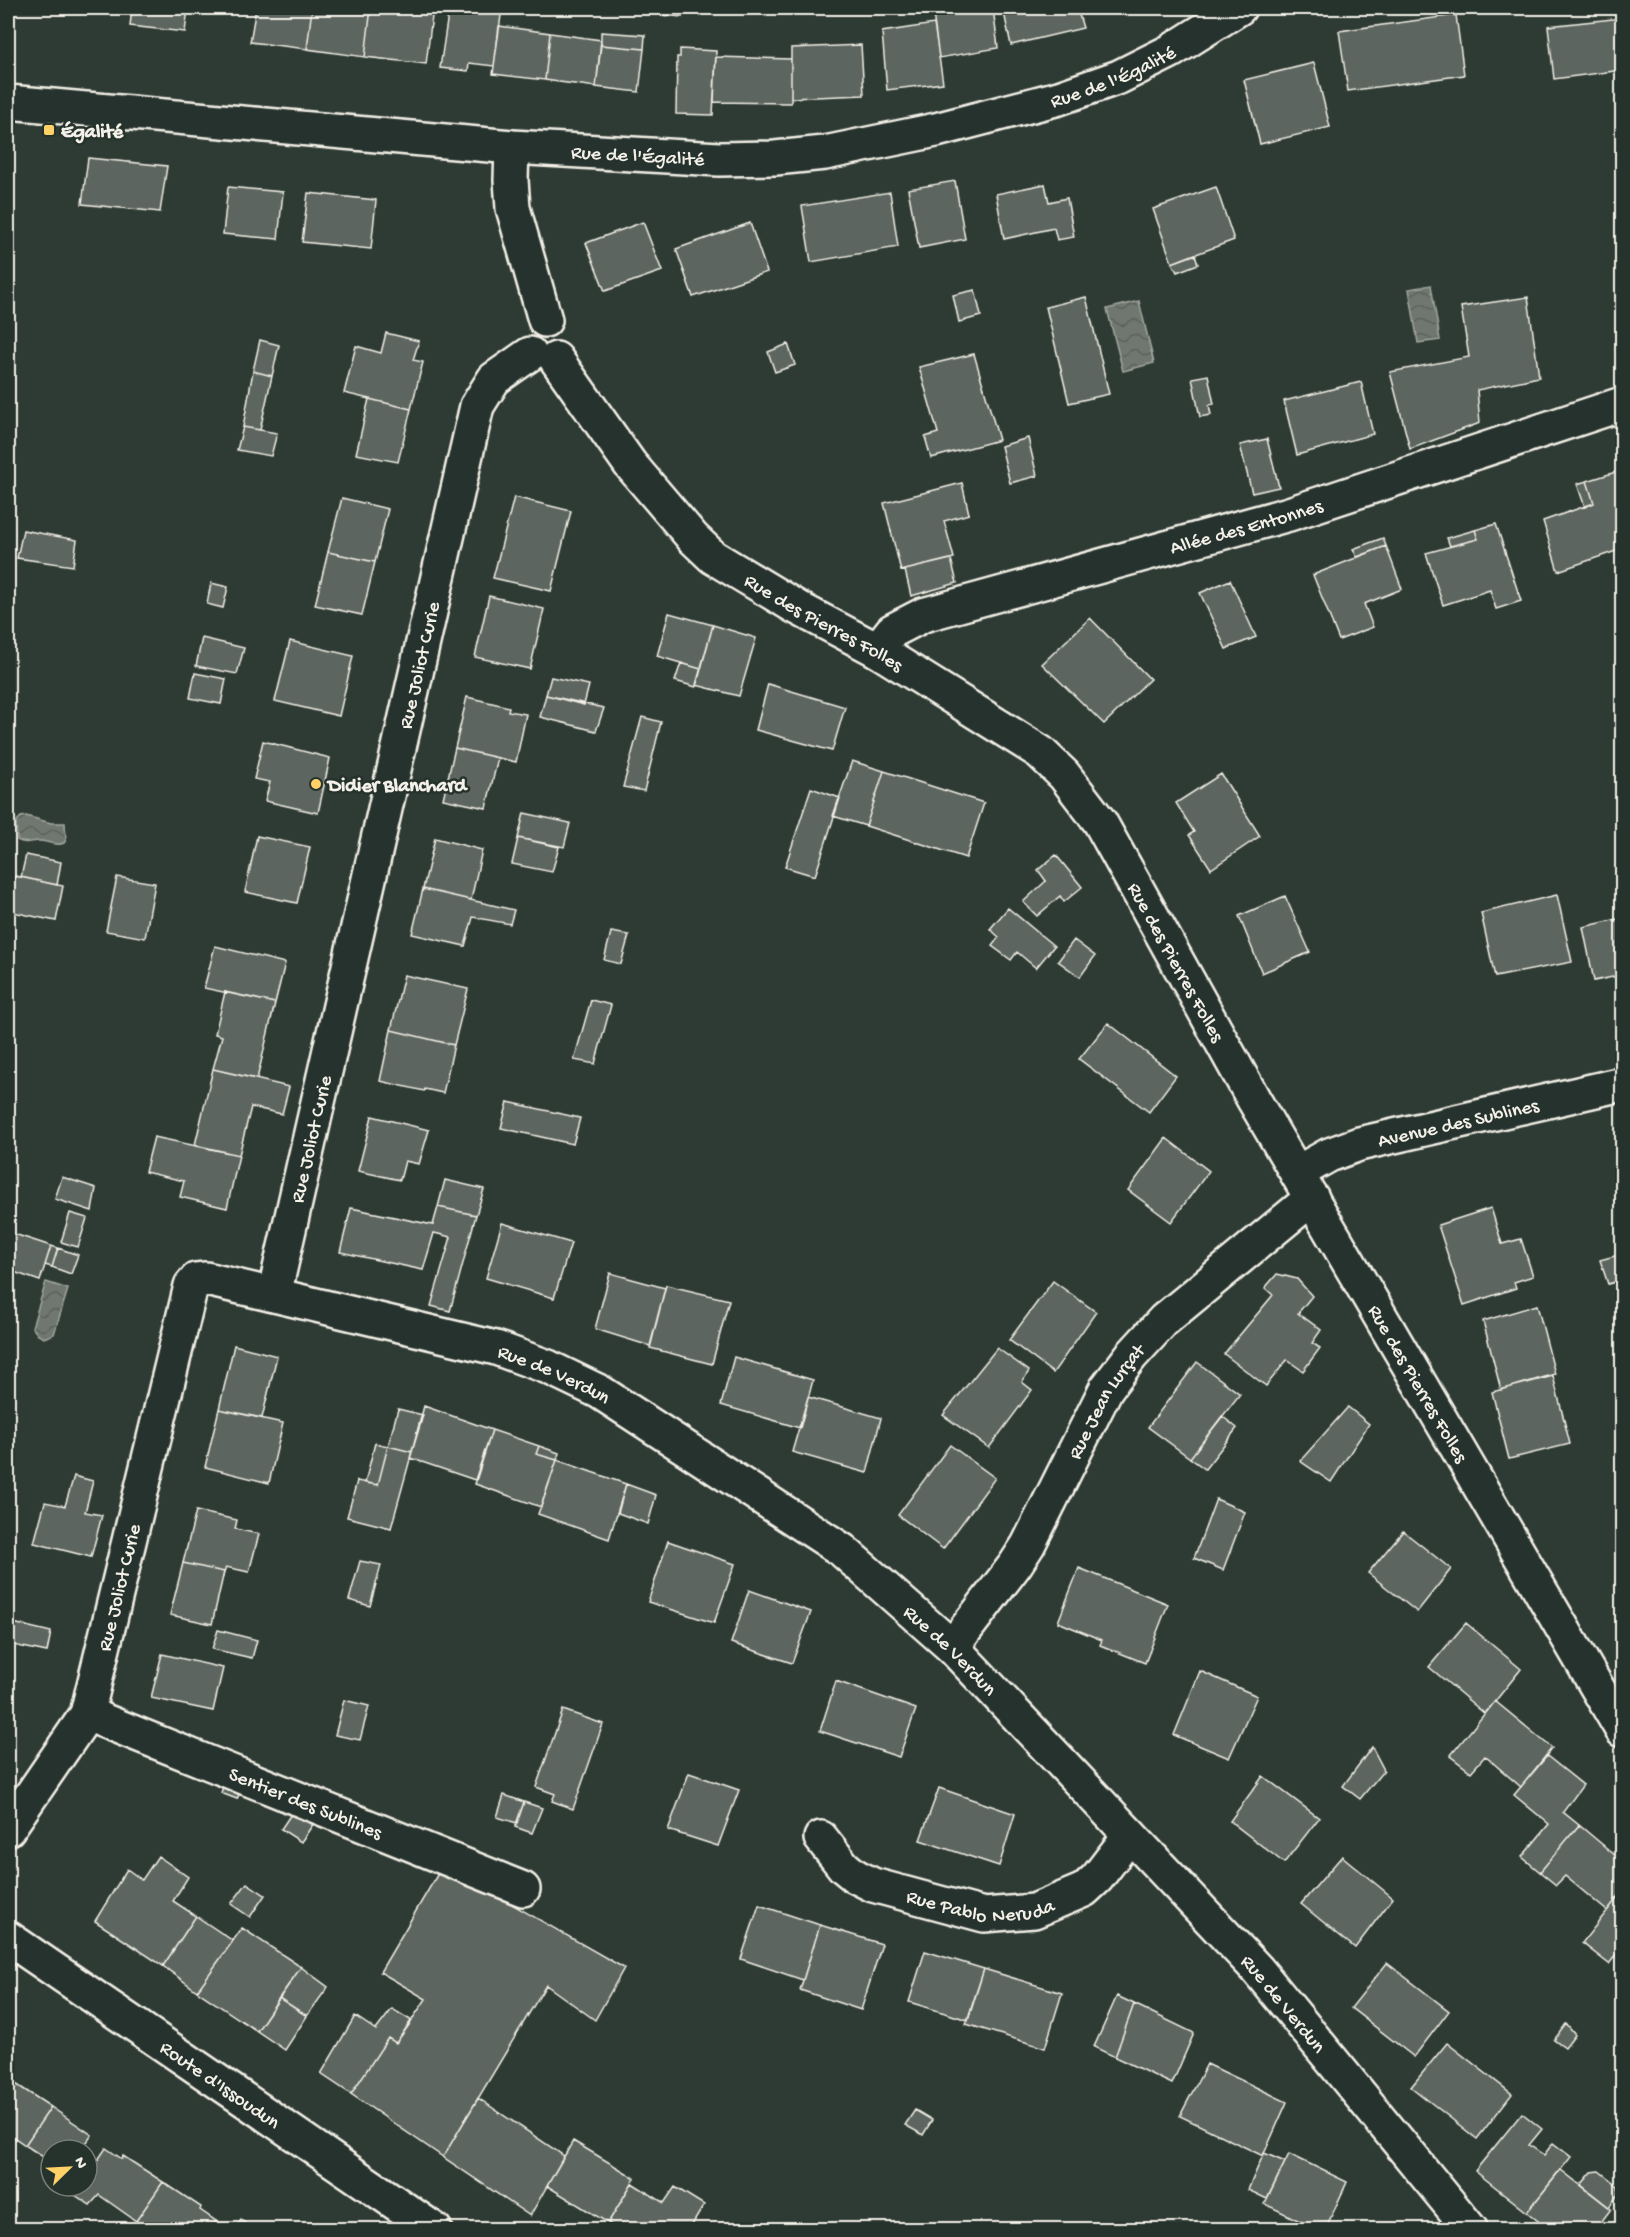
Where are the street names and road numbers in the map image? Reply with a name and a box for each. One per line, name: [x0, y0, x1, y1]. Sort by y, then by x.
street label: Rue de l'Égalité: [1048, 42, 1181, 115]
street label: Rue de l'Égalité: [570, 142, 706, 173]
street label: Allée des Entonnes: [1168, 496, 1327, 561]
street label: Rue des Pierres Folles: [739, 571, 907, 679]
street label: Rue Joliot Curie: [396, 599, 447, 732]
street label: Rue des Pierres Folles: [1121, 879, 1228, 1047]
street label: Rue Joliot Curie: [287, 1073, 339, 1205]
street label: Avenue des Sublines: [1376, 1095, 1542, 1154]
street label: Rue des Pierres Folles: [1361, 1302, 1472, 1468]
street label: Rue Jean Lurçat: [1065, 1339, 1152, 1464]
street label: Rue de Verdun: [494, 1342, 614, 1411]
street label: Rue Joliot Curie: [95, 1521, 148, 1654]
street label: Rue de Verdun: [898, 1602, 1000, 1702]
street label: Sentier des Sublines: [225, 1764, 385, 1846]
street label: Rue Pablo Neruda: [904, 1887, 1060, 1930]
street label: Rue de Verdun: [1234, 1951, 1329, 2059]
street label: Route d'Issoudun: [155, 2037, 284, 2136]

